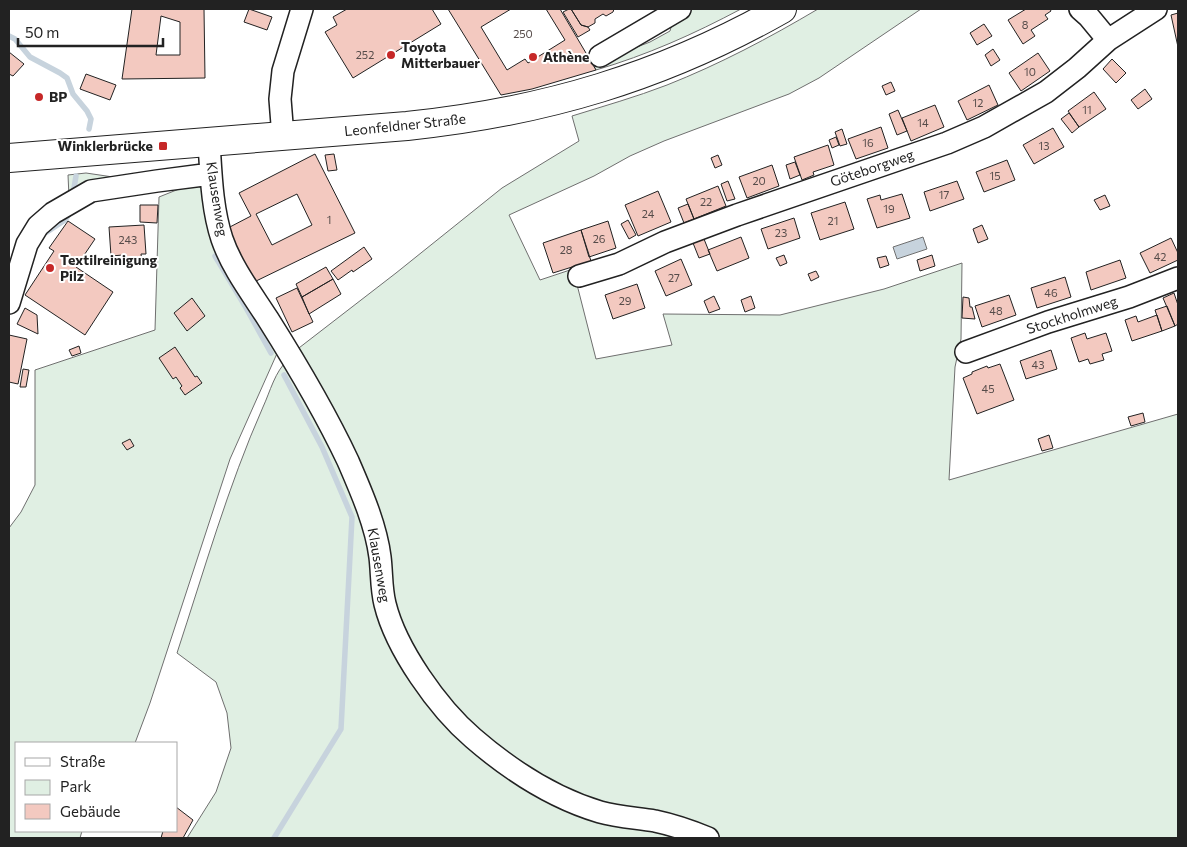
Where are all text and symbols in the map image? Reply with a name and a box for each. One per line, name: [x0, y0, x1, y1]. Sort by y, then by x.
scale bar: [18, 15, 162, 47]
house number: 8: [1022, 18, 1029, 31]
text: 50 m: [25, 23, 59, 41]
house number: 250: [513, 27, 533, 40]
place label: Toyota Mitterbauer: [401, 38, 480, 71]
house number: 252: [356, 48, 374, 61]
place label: Athène: [543, 48, 589, 65]
marker: Toyota Mitterbauer: [385, 49, 397, 61]
marker: Athène: [527, 51, 539, 63]
house number: 10: [1024, 65, 1036, 78]
place label: BP: [49, 88, 67, 105]
marker: BP: [33, 91, 45, 103]
house number: 12: [973, 96, 983, 109]
house number: 11: [1082, 103, 1092, 116]
street label: Leonfeldner Straße: [343, 110, 467, 139]
house number: 14: [917, 116, 929, 129]
house number: 16: [862, 136, 874, 149]
place label: Winklerbrücke: [57, 137, 153, 154]
house number: 13: [1039, 139, 1049, 152]
marker: Winklerbrücke: [157, 140, 169, 152]
street label: Göteborgweg: [828, 145, 916, 190]
street label: Klausenweg: [203, 160, 232, 238]
house number: 15: [989, 169, 1001, 182]
house number: 20: [752, 174, 766, 187]
house number: 17: [939, 188, 949, 201]
house number: 22: [700, 195, 712, 208]
house number: 19: [883, 202, 895, 215]
house number: 24: [642, 207, 655, 220]
house number: 1: [327, 213, 331, 226]
house number: 21: [828, 214, 838, 227]
house number: 23: [775, 226, 787, 239]
house number: 26: [593, 232, 606, 245]
house number: 243: [119, 233, 137, 246]
house number: 28: [560, 243, 573, 256]
house number: 42: [1154, 250, 1166, 263]
place label: Textilreinigung Pilz: [60, 251, 158, 284]
marker: Textilreinigung Pilz: [44, 262, 56, 274]
house number: 27: [668, 271, 680, 284]
house number: 46: [1044, 286, 1058, 299]
street label: Stockholmweg: [1024, 292, 1120, 337]
house number: 29: [619, 294, 632, 307]
house number: 48: [989, 304, 1003, 317]
house number: 43: [1032, 358, 1044, 371]
house number: 45: [982, 382, 994, 395]
street label: Klausenweg: [365, 526, 395, 604]
legend: [15, 742, 178, 832]
text: Straße: [60, 752, 106, 770]
text: Park: [60, 777, 91, 795]
text: Gebäude: [60, 802, 121, 820]

